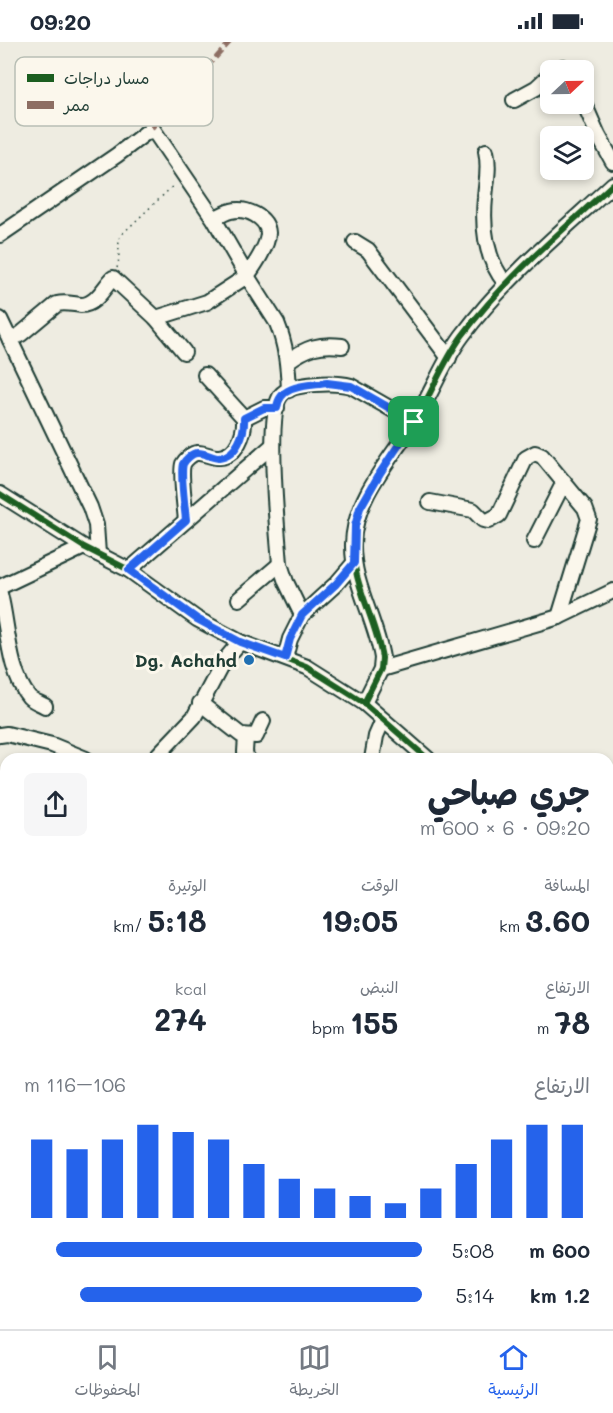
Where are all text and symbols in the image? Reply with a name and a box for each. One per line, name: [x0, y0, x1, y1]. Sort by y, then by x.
text: 09:20: [30, 7, 91, 36]
legend: [15, 57, 213, 126]
north arrow: [540, 60, 594, 114]
map controls: [540, 60, 594, 180]
text: مسار دراجات: [64, 67, 149, 88]
text: ممر: [62, 94, 90, 115]
button: layers: [540, 126, 594, 180]
pin: [388, 396, 439, 447]
icon: arrive: [397, 405, 430, 438]
place label: Dg. Achahd: [135, 648, 237, 672]
marker: Dg. Achahd: [242, 653, 256, 667]
text: جري صباحي: [427, 770, 590, 813]
button: share: [24, 773, 87, 836]
text: 09:20 · 6 × 600 m: [420, 814, 590, 840]
text: الوتيرة: [168, 874, 207, 895]
text: الوقت: [361, 874, 398, 895]
text: المسافة: [544, 874, 590, 895]
text: 5:18: [148, 900, 207, 940]
text: 19:05: [321, 900, 398, 940]
text: 3.60: [525, 900, 590, 940]
text: /km: [113, 915, 148, 936]
text: km: [499, 915, 525, 936]
text: النبض: [360, 976, 398, 997]
text: الارتفاع: [545, 976, 590, 997]
text: kcal: [175, 978, 207, 999]
text: 274: [154, 999, 207, 1039]
text: 155: [350, 1002, 398, 1042]
text: 78: [555, 1002, 590, 1042]
text: bpm: [312, 1017, 350, 1038]
text: m: [537, 1017, 555, 1038]
text: 106–116 m: [24, 1071, 126, 1097]
text: الارتفاع: [534, 1072, 590, 1098]
text: 5:08: [452, 1237, 494, 1263]
text: 600 m: [529, 1237, 590, 1263]
text: 5:14: [455, 1282, 494, 1308]
text: 1.2 km: [530, 1282, 590, 1308]
tab: المحفوظات: [75, 1341, 140, 1404]
tab: الخريطة: [289, 1341, 339, 1404]
tab: الرئيسية: [488, 1341, 539, 1404]

